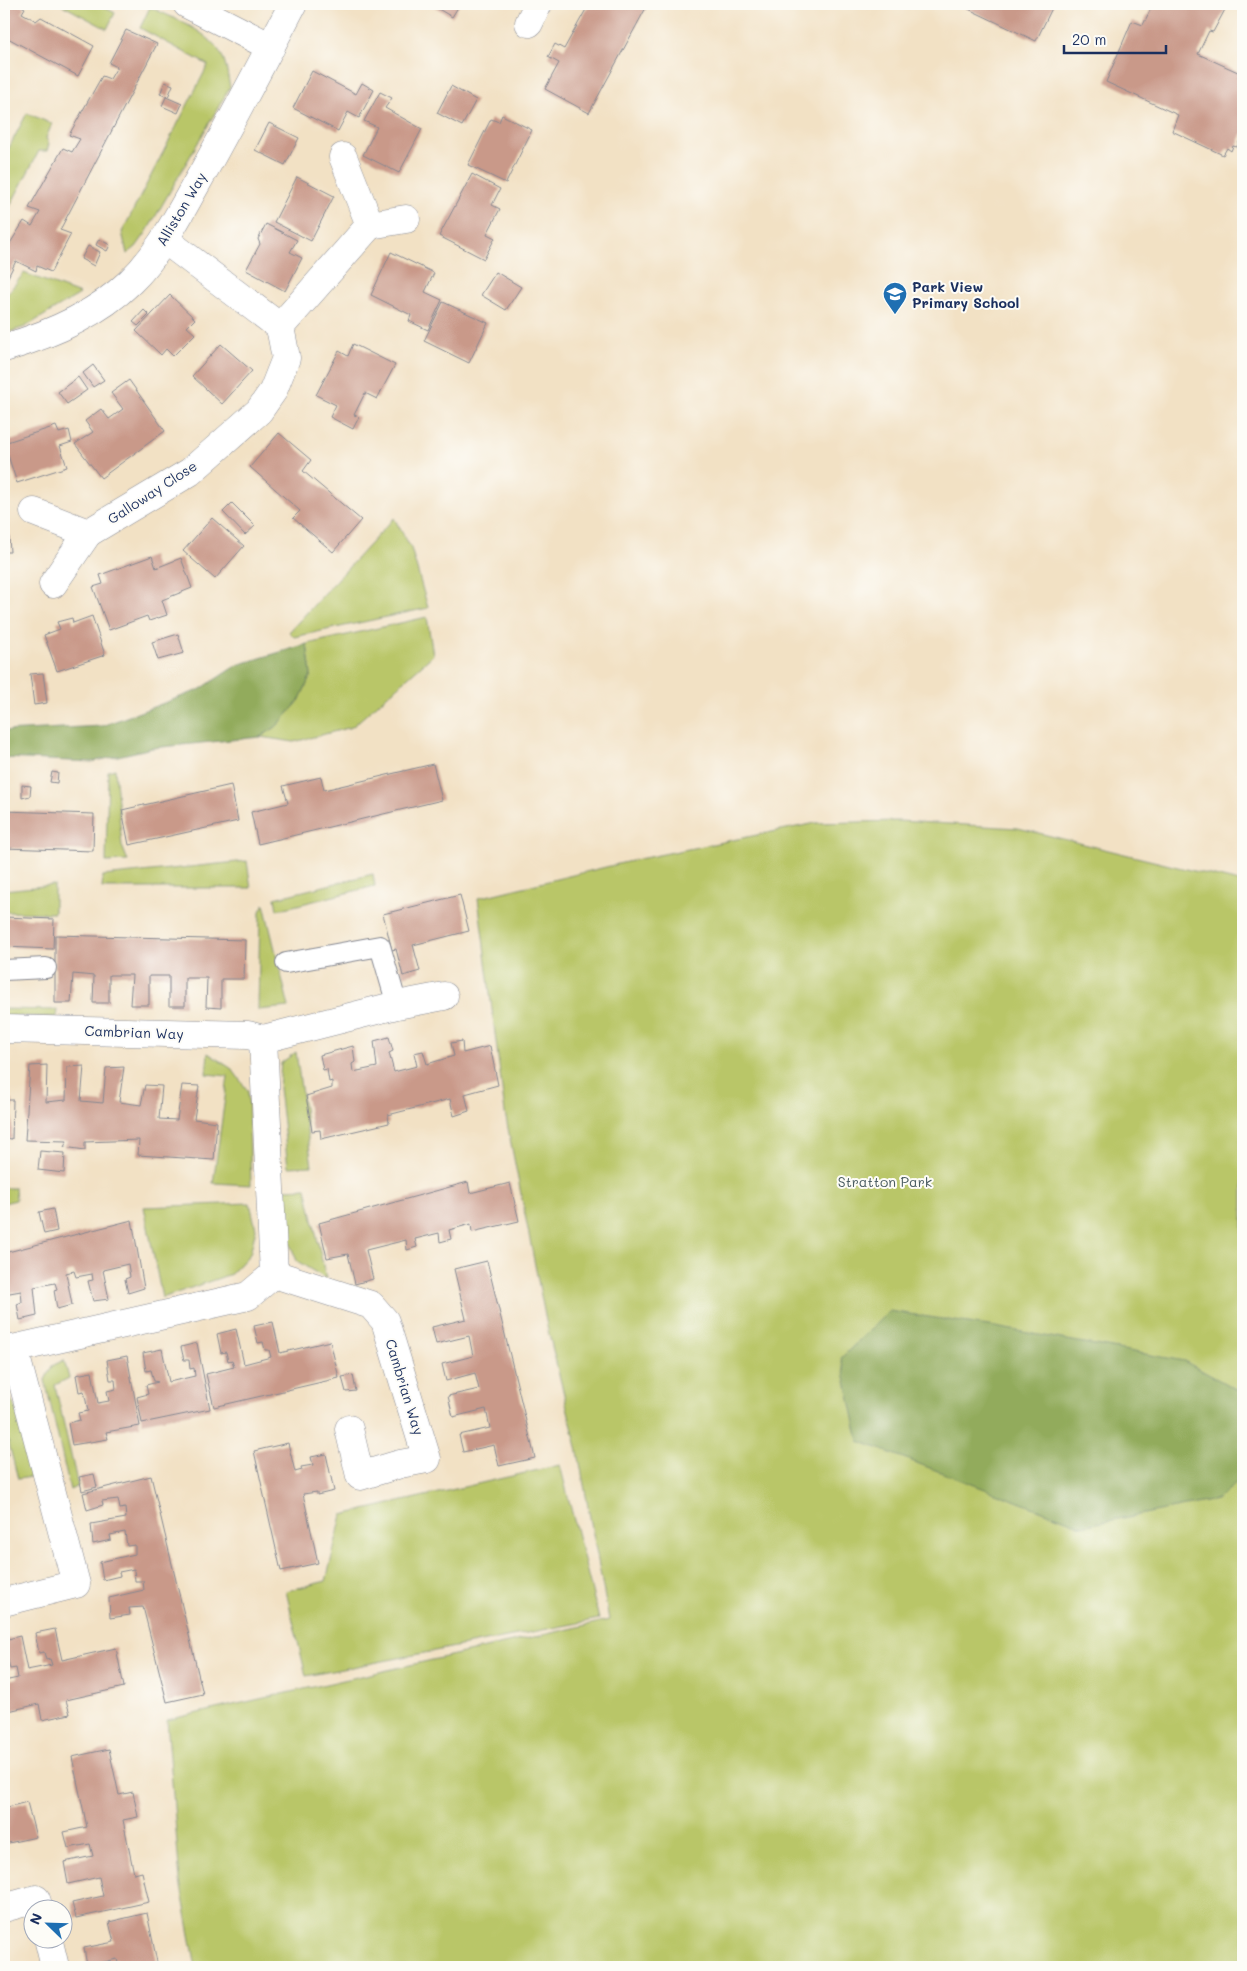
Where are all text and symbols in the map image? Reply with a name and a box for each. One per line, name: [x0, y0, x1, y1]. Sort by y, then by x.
scale bar: [1064, 22, 1167, 54]
text: 20 m: [1072, 29, 1106, 49]
street label: Alliston Way: [152, 169, 210, 249]
place label: Park View Primary School: [912, 277, 1019, 312]
school or university icon: Park View Primary School: [882, 281, 908, 315]
street label: Galloway Close: [104, 456, 200, 528]
street label: Cambrian Way: [84, 1021, 184, 1043]
park label: Stratton Park: [838, 1172, 932, 1191]
street label: Cambrian Way: [381, 1337, 429, 1437]
north arrow: [22, 1898, 72, 1948]
text: N: [25, 1910, 46, 1927]

